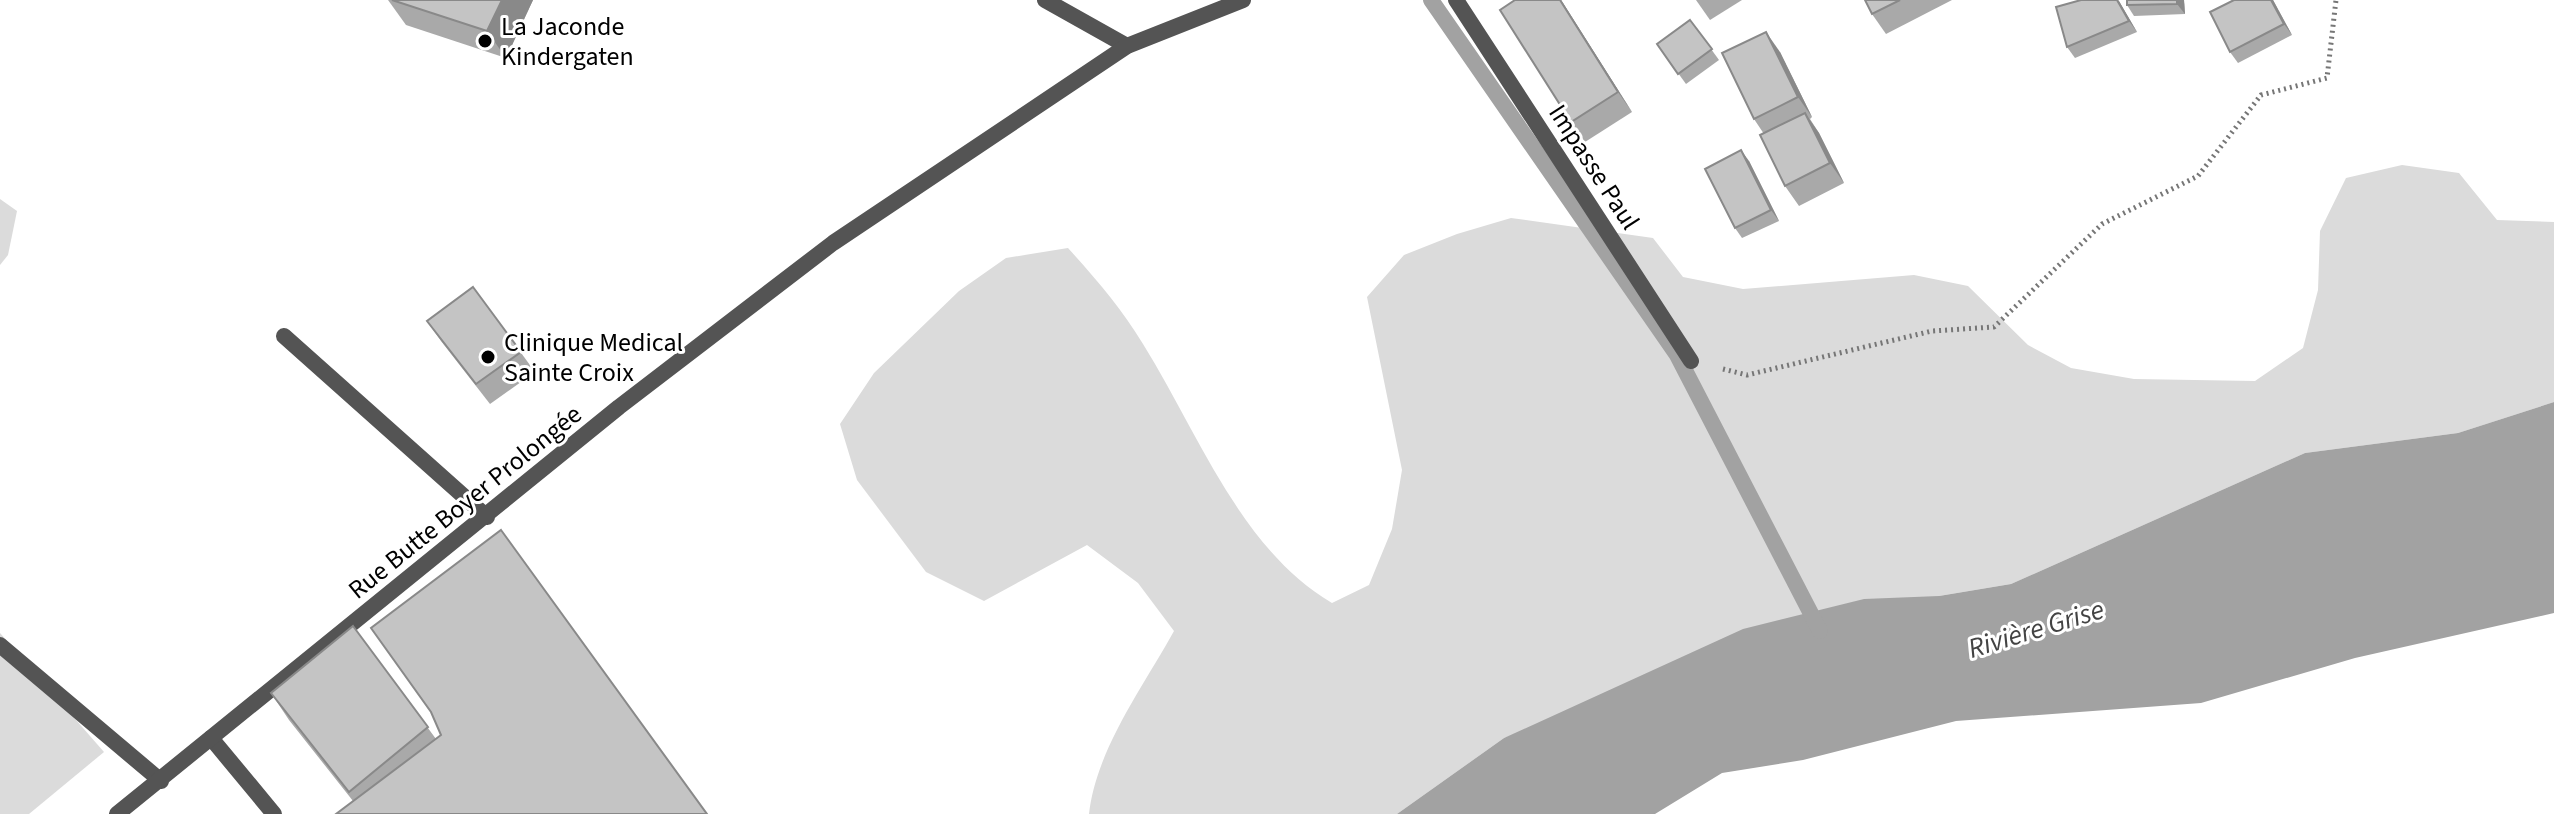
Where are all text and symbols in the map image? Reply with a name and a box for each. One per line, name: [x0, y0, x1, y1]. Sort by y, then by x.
place label: La Jaconde Kindergaten: [501, 8, 634, 75]
marker: La Jaconde Kindergaten: [476, 32, 494, 50]
street label: Impasse Paul: [1540, 97, 1648, 237]
place label: Clinique Medical Sainte Croix: [504, 324, 683, 391]
marker: Clinique Medical Sainte Croix: [479, 348, 497, 366]
street label: Rue Butte Boyer Prolongée: [340, 396, 590, 608]
water label: Rivière Grise: [1963, 589, 2109, 669]

